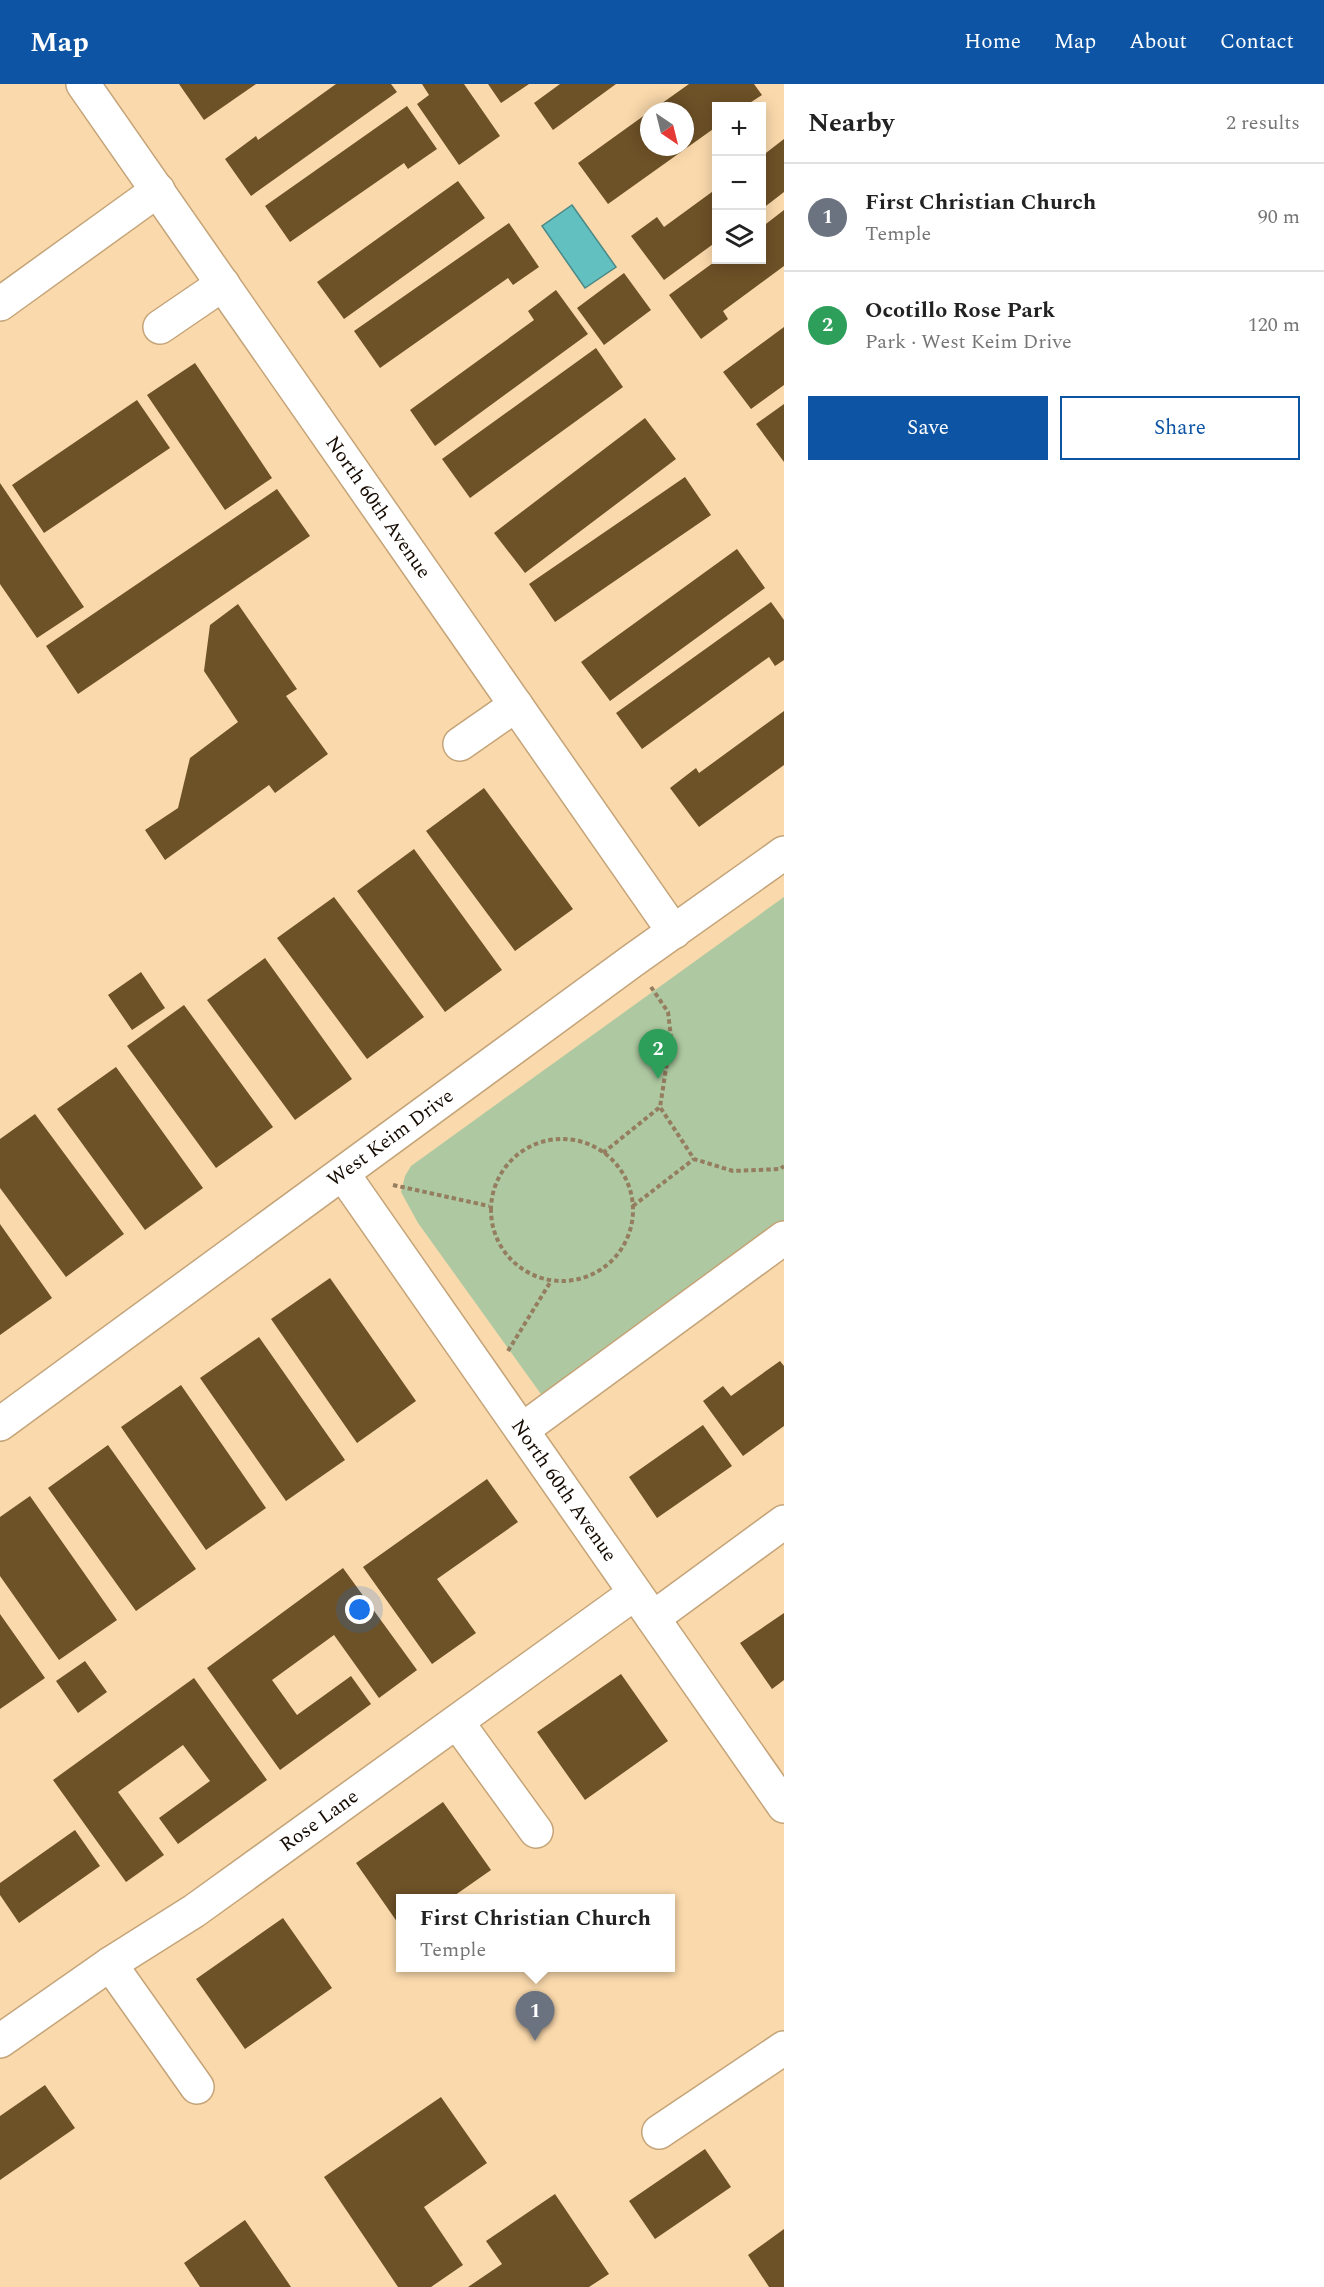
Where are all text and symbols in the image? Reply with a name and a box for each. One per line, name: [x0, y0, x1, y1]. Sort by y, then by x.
text: Map: [30, 21, 89, 64]
text: Home: [964, 26, 1021, 58]
text: Map: [1054, 26, 1096, 58]
text: About: [1129, 26, 1187, 58]
text: Contact: [1220, 26, 1294, 58]
north arrow: [640, 102, 694, 156]
map controls: [712, 102, 766, 264]
button: +: [712, 102, 766, 156]
text: Nearby: [808, 103, 894, 143]
text: 2 results: [1226, 108, 1300, 138]
button: −: [712, 156, 766, 210]
text: First Christian Church: [865, 186, 1096, 219]
text: 1: [822, 202, 833, 232]
text: 90 m: [1258, 202, 1300, 232]
button: layers: [712, 210, 766, 264]
text: Temple: [865, 219, 931, 249]
text: Ocotillo Rose Park: [865, 294, 1055, 327]
text: 2: [822, 310, 833, 340]
text: 120 m: [1248, 310, 1300, 340]
text: Park · West Keim Drive: [865, 327, 1072, 357]
button: Save: [808, 396, 1048, 460]
button: Share: [1060, 396, 1300, 460]
street label: North 60th Avenue: [318, 430, 438, 585]
pin: 2: [638, 1030, 678, 1079]
street label: West Keim Drive: [321, 1081, 460, 1195]
street label: North 60th Avenue: [503, 1413, 624, 1568]
your location: [345, 1595, 374, 1624]
street label: Rose Lane: [274, 1782, 365, 1860]
popup: [396, 1894, 675, 1972]
text: First Christian Church: [420, 1902, 651, 1935]
text: Temple: [420, 1935, 486, 1965]
pin: 1: [516, 1992, 554, 2041]

